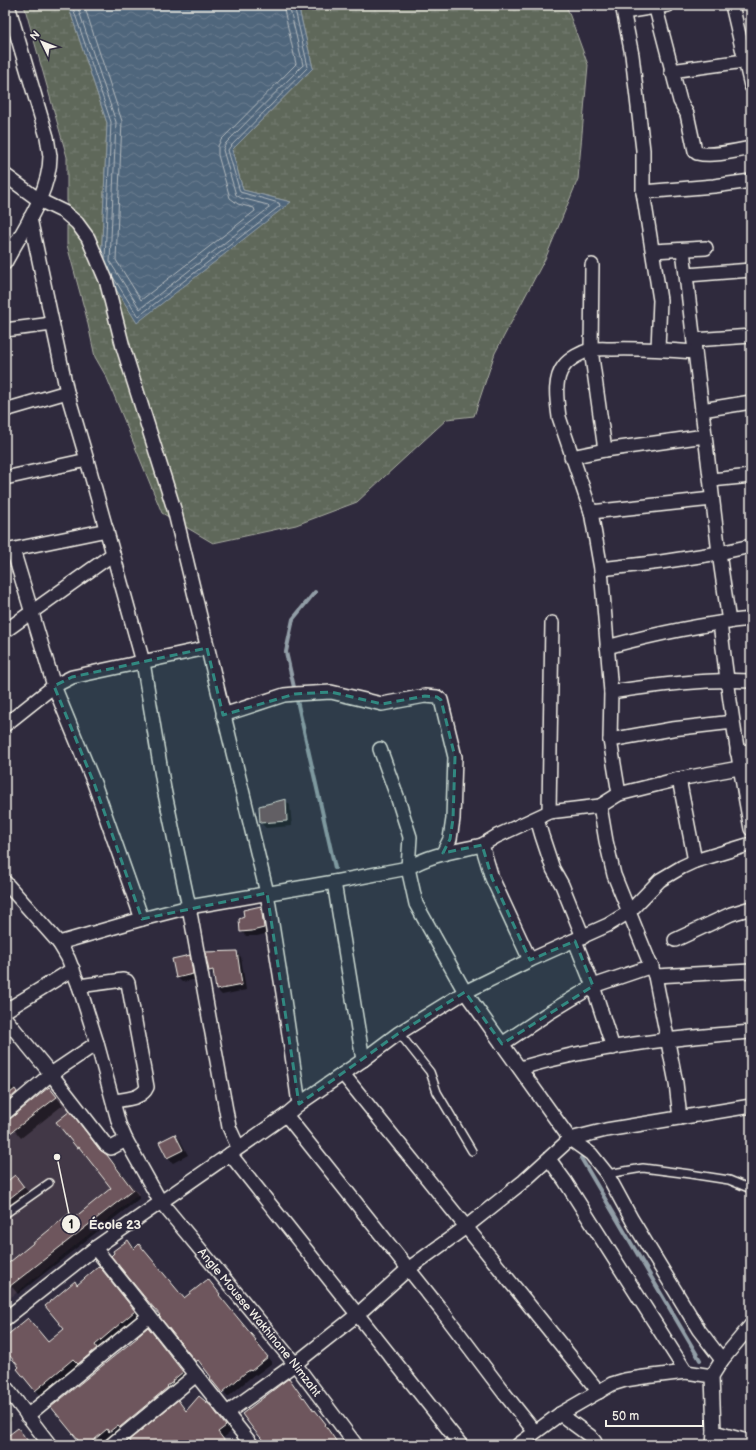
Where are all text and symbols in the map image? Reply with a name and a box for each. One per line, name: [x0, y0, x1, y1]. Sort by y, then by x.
north arrow: [22, 22, 62, 62]
text: N: [27, 28, 43, 43]
callout: École 23: [61, 1212, 149, 1237]
text: École 23: [89, 1216, 142, 1233]
text: 1: [68, 1217, 74, 1232]
street label: Angle Mousse Wakhinane Nimzaht: [194, 1245, 324, 1400]
scale bar: [606, 1402, 703, 1428]
text: 50 m: [612, 1409, 639, 1424]

